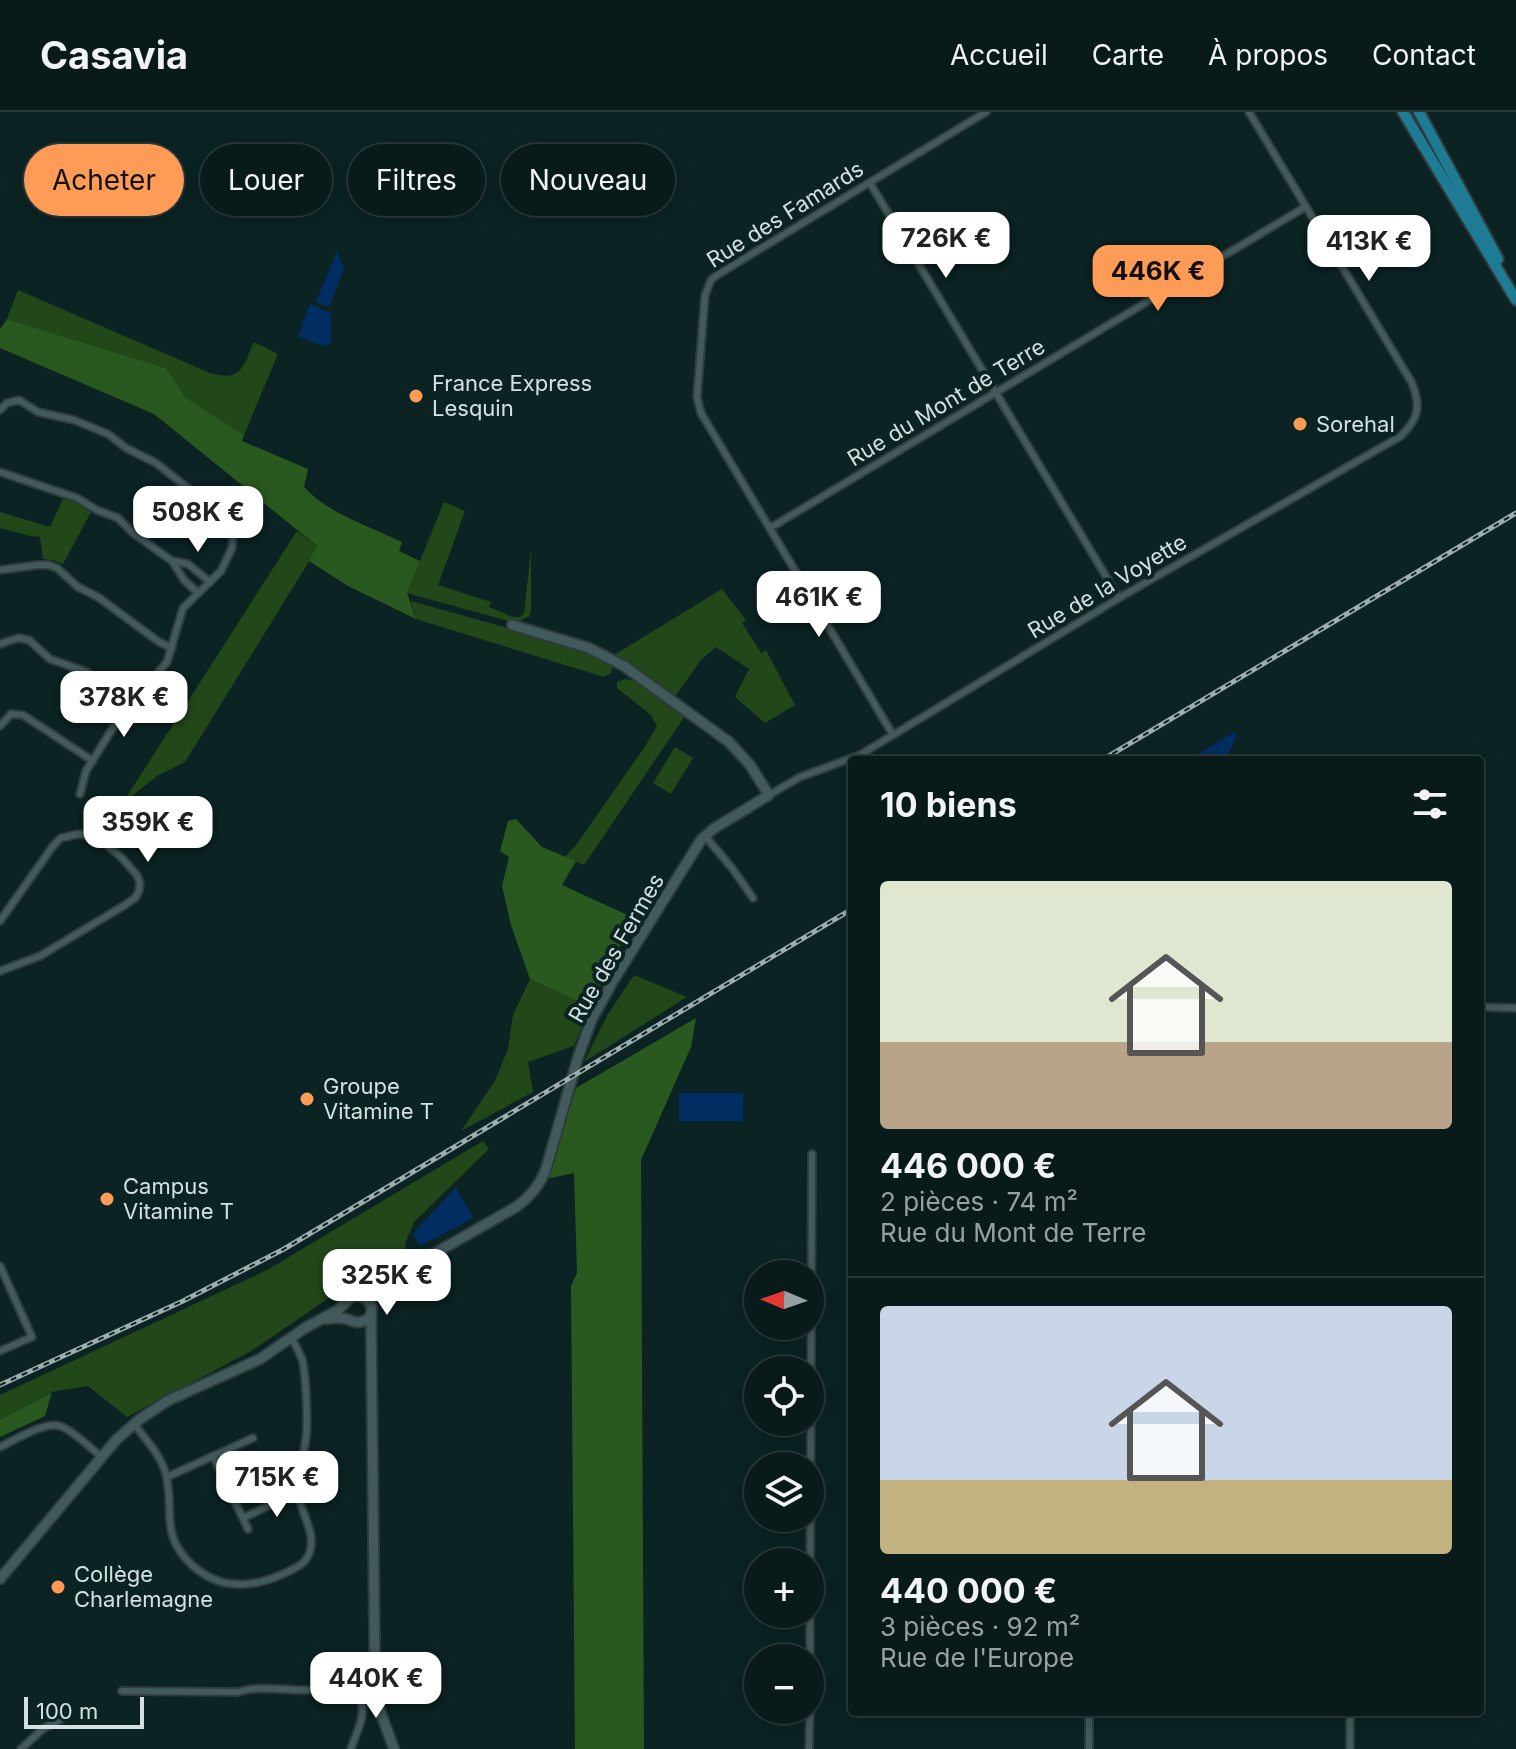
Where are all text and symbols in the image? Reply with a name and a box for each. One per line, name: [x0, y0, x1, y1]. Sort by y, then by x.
text: Casavia: [40, 32, 188, 78]
text: Accueil: [950, 38, 1048, 72]
text: Carte: [1092, 38, 1164, 72]
text: À propos: [1208, 38, 1328, 72]
text: Contact: [1372, 38, 1476, 72]
chip: Acheter: [24, 144, 184, 216]
chip: Louer: [200, 144, 332, 216]
chip: Filtres: [348, 144, 485, 216]
chip: Nouveau: [501, 144, 675, 216]
street label: Rue des Famards: [702, 155, 868, 273]
pin: 726K €: [881, 212, 1011, 280]
pin: 413K €: [1304, 215, 1434, 283]
text: 726K €: [900, 222, 992, 253]
text: 413K €: [1325, 225, 1413, 256]
pin: 446K €: [1093, 245, 1223, 313]
text: 446K €: [1111, 255, 1205, 286]
street label: Rue du Mont de Terre: [843, 333, 1049, 471]
place label: France Express Lesquin: [432, 370, 592, 421]
marker: France Express Lesquin: [407, 387, 425, 405]
place label: Sorehal: [1316, 411, 1395, 437]
marker: Sorehal: [1291, 415, 1309, 433]
pin: 508K €: [133, 486, 263, 554]
text: 508K €: [151, 496, 245, 527]
street label: Rue de la Voyette: [1023, 528, 1191, 644]
pin: 461K €: [754, 571, 884, 639]
text: 461K €: [775, 581, 863, 612]
pin: 378K €: [59, 671, 189, 739]
text: 378K €: [78, 681, 170, 712]
icon: filters: [1408, 782, 1452, 826]
text: 10 biens: [880, 784, 1017, 825]
pin: 359K €: [83, 796, 213, 864]
text: 359K €: [102, 806, 194, 837]
street label: Rue des Fermes: [563, 869, 669, 1027]
icon: home: [1094, 933, 1238, 1077]
place label: Groupe Vitamine T: [323, 1073, 434, 1124]
marker: Groupe Vitamine T: [298, 1090, 316, 1108]
text: 446 000 €: [880, 1145, 1056, 1186]
place label: Campus Vitamine T: [123, 1173, 234, 1224]
text: 2 pièces · 74 m²: [880, 1186, 1078, 1217]
marker: Campus Vitamine T: [98, 1190, 116, 1208]
text: Rue du Mont de Terre: [880, 1217, 1146, 1248]
pin: 325K €: [322, 1249, 452, 1317]
text: 325K €: [341, 1259, 433, 1290]
north arrow: [744, 1260, 824, 1340]
map controls: [744, 1260, 824, 1724]
button: locate: [744, 1356, 824, 1436]
icon: home: [1094, 1358, 1238, 1502]
pin: 715K €: [212, 1451, 342, 1519]
button: layers: [744, 1452, 824, 1532]
text: 715K €: [234, 1461, 320, 1492]
button: +: [744, 1548, 824, 1628]
place label: Collège Charlemagne: [74, 1561, 213, 1612]
text: 440 000 €: [880, 1570, 1057, 1611]
marker: Collège Charlemagne: [49, 1578, 67, 1596]
text: 3 pièces · 92 m²: [880, 1611, 1080, 1642]
text: Rue de l'Europe: [880, 1642, 1074, 1673]
button: −: [744, 1644, 824, 1724]
pin: 440K €: [311, 1652, 441, 1720]
text: 440K €: [328, 1662, 424, 1693]
scale bar: [24, 1693, 144, 1729]
text: 100 m: [36, 1698, 98, 1724]

